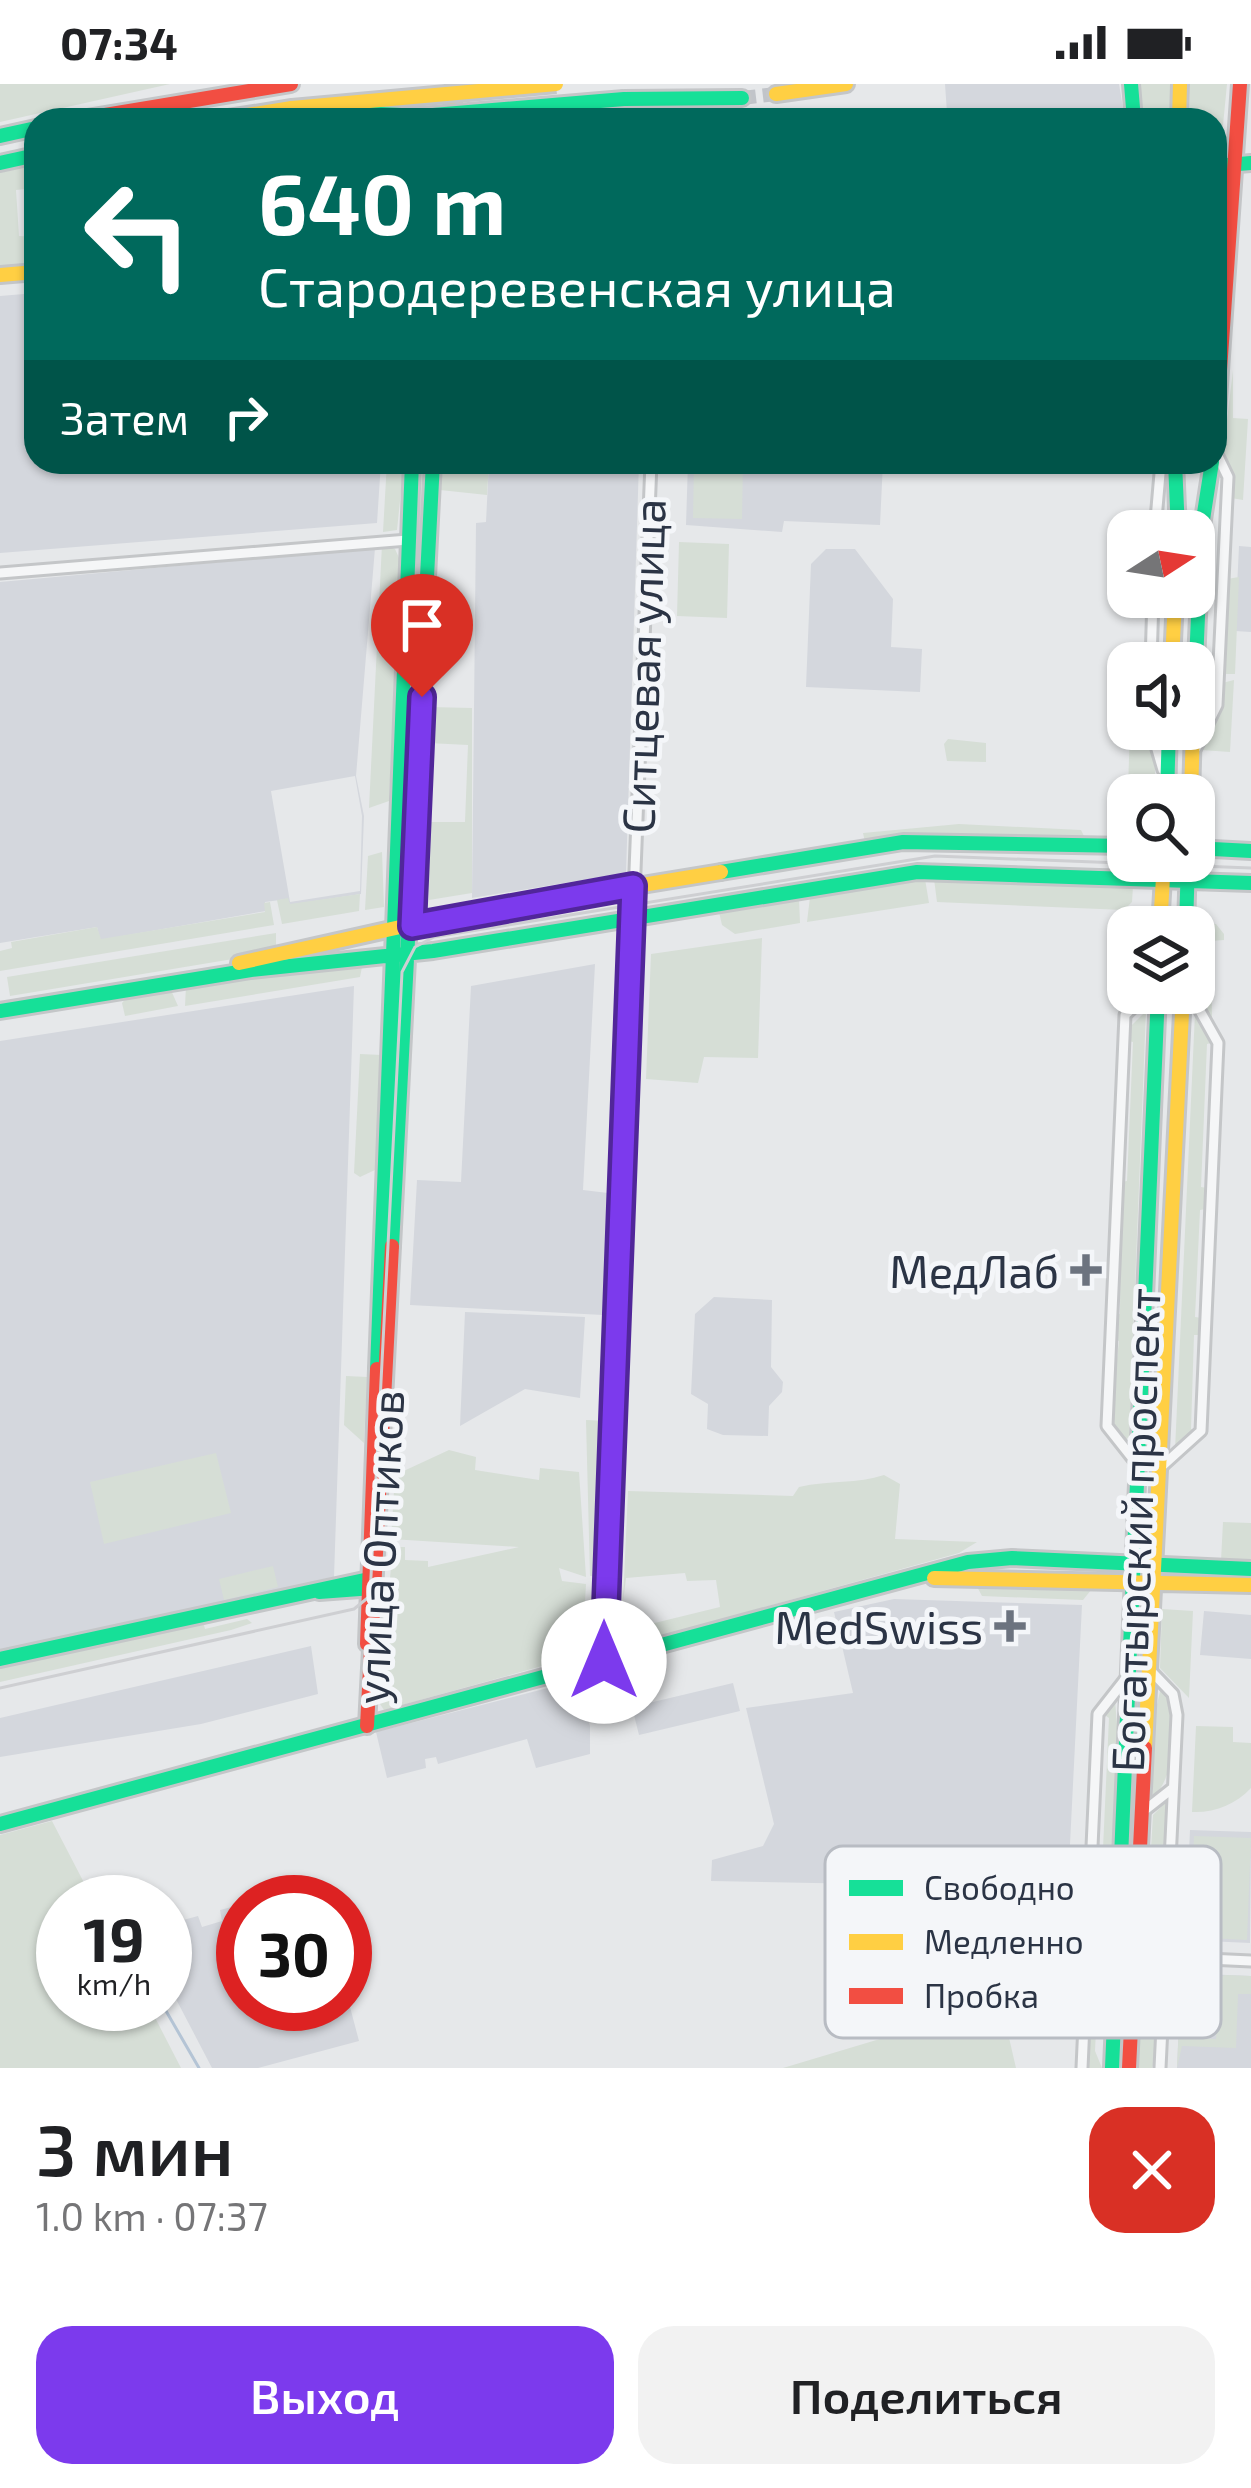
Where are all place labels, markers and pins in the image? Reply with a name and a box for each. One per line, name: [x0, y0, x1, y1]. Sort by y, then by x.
pin: [371, 574, 473, 697]
place label: МедЛаб: [889, 1243, 1059, 1297]
marker: МедЛаб: [1070, 1254, 1102, 1286]
place label: MedSwiss: [775, 1599, 983, 1653]
marker: MedSwiss: [994, 1610, 1026, 1642]

